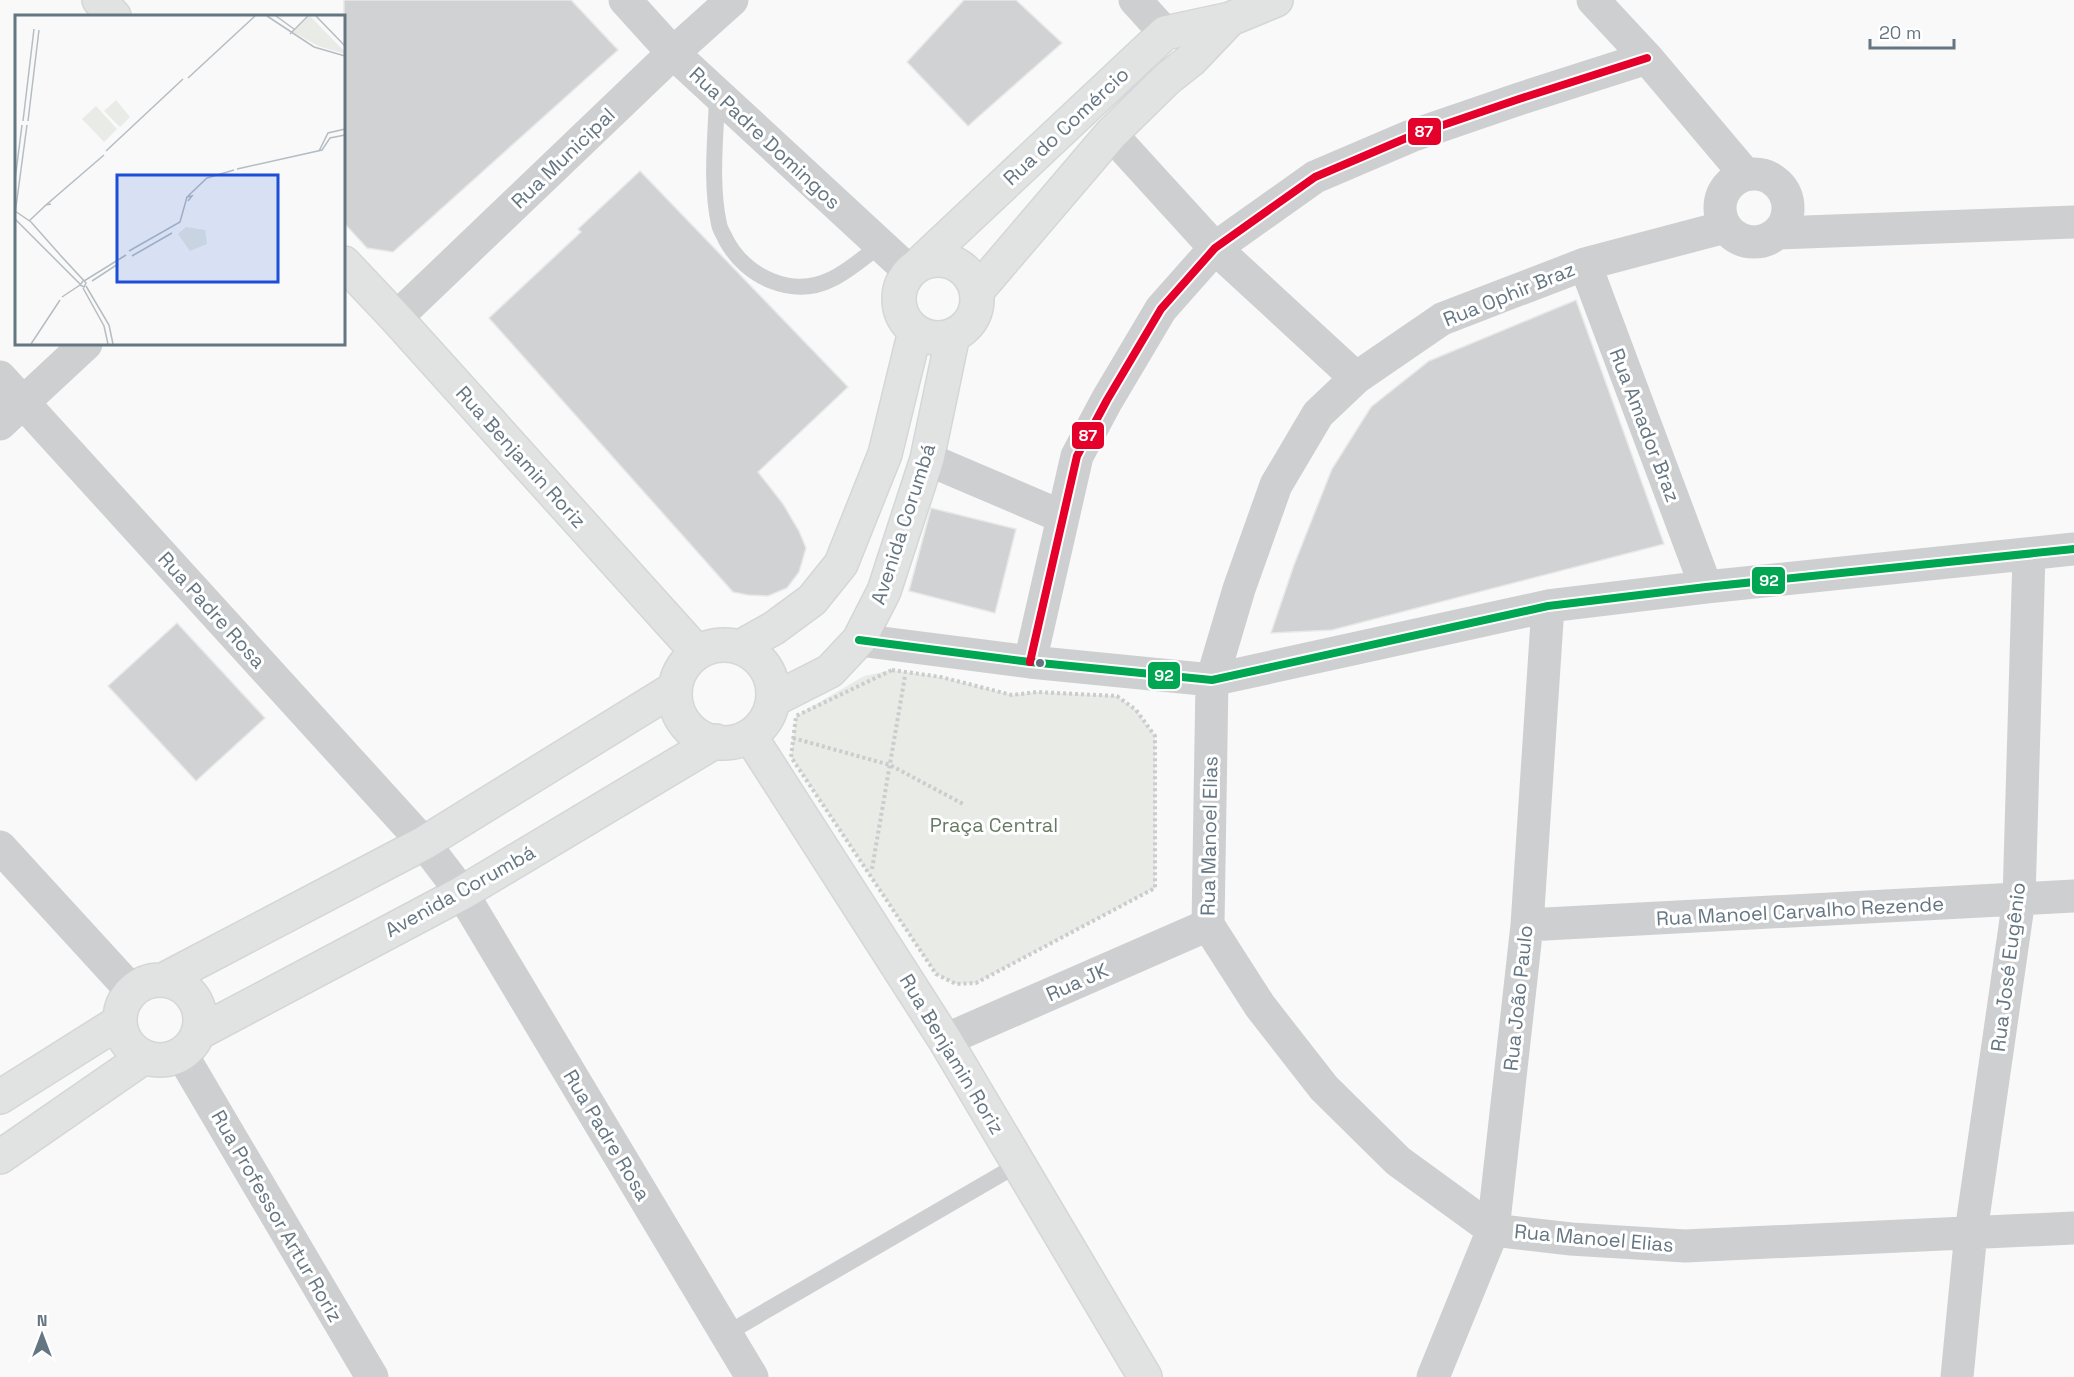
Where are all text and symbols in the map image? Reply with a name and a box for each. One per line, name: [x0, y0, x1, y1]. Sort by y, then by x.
scale bar: [1870, 12, 1954, 50]
inset map: [15, 15, 345, 345]
text: 20 m: [1879, 21, 1922, 44]
street label: Rua Padre Domingos: [684, 61, 846, 215]
street label: Rua do Comércio: [998, 61, 1134, 191]
street label: Rua Municipal: [506, 102, 620, 214]
line badge: 87: [1407, 117, 1442, 146]
text: 87: [1415, 121, 1433, 142]
street label: Rua Ophir Braz: [1439, 256, 1579, 332]
street label: Rua Amador Braz: [1604, 344, 1686, 506]
street label: Rua Benjamin Roriz: [450, 380, 592, 534]
line badge: 87: [1071, 421, 1105, 450]
text: 87: [1079, 425, 1097, 446]
street label: Avenida Corumbá: [865, 440, 941, 608]
street label: Rua Padre Rosa: [153, 546, 271, 674]
line badge: 92: [1751, 566, 1786, 595]
text: 92: [1759, 570, 1779, 591]
unlabelled marker: [1034, 657, 1046, 669]
line badge: 92: [1147, 661, 1181, 690]
text: 92: [1154, 665, 1174, 686]
street label: Rua Manoel Elias: [1195, 756, 1223, 916]
park label: Praça Central: [930, 812, 1058, 838]
street label: Avenida Corumbá: [380, 839, 540, 943]
street label: Rua José Eugênio: [1985, 881, 2031, 1053]
street label: Rua Manoel Carvalho Rezende: [1655, 890, 1945, 932]
street label: Rua João Paulo: [1497, 924, 1539, 1072]
street label: Rua JK: [1042, 957, 1112, 1007]
street label: Rua Benjamin Roriz: [894, 969, 1010, 1139]
street label: Rua Padre Rosa: [558, 1065, 656, 1205]
street label: Rua Professor Artur Roriz: [206, 1105, 348, 1327]
street label: Rua Manoel Elias: [1513, 1218, 1675, 1258]
north arrow: [12, 1305, 72, 1365]
text: N: [37, 1310, 47, 1331]

